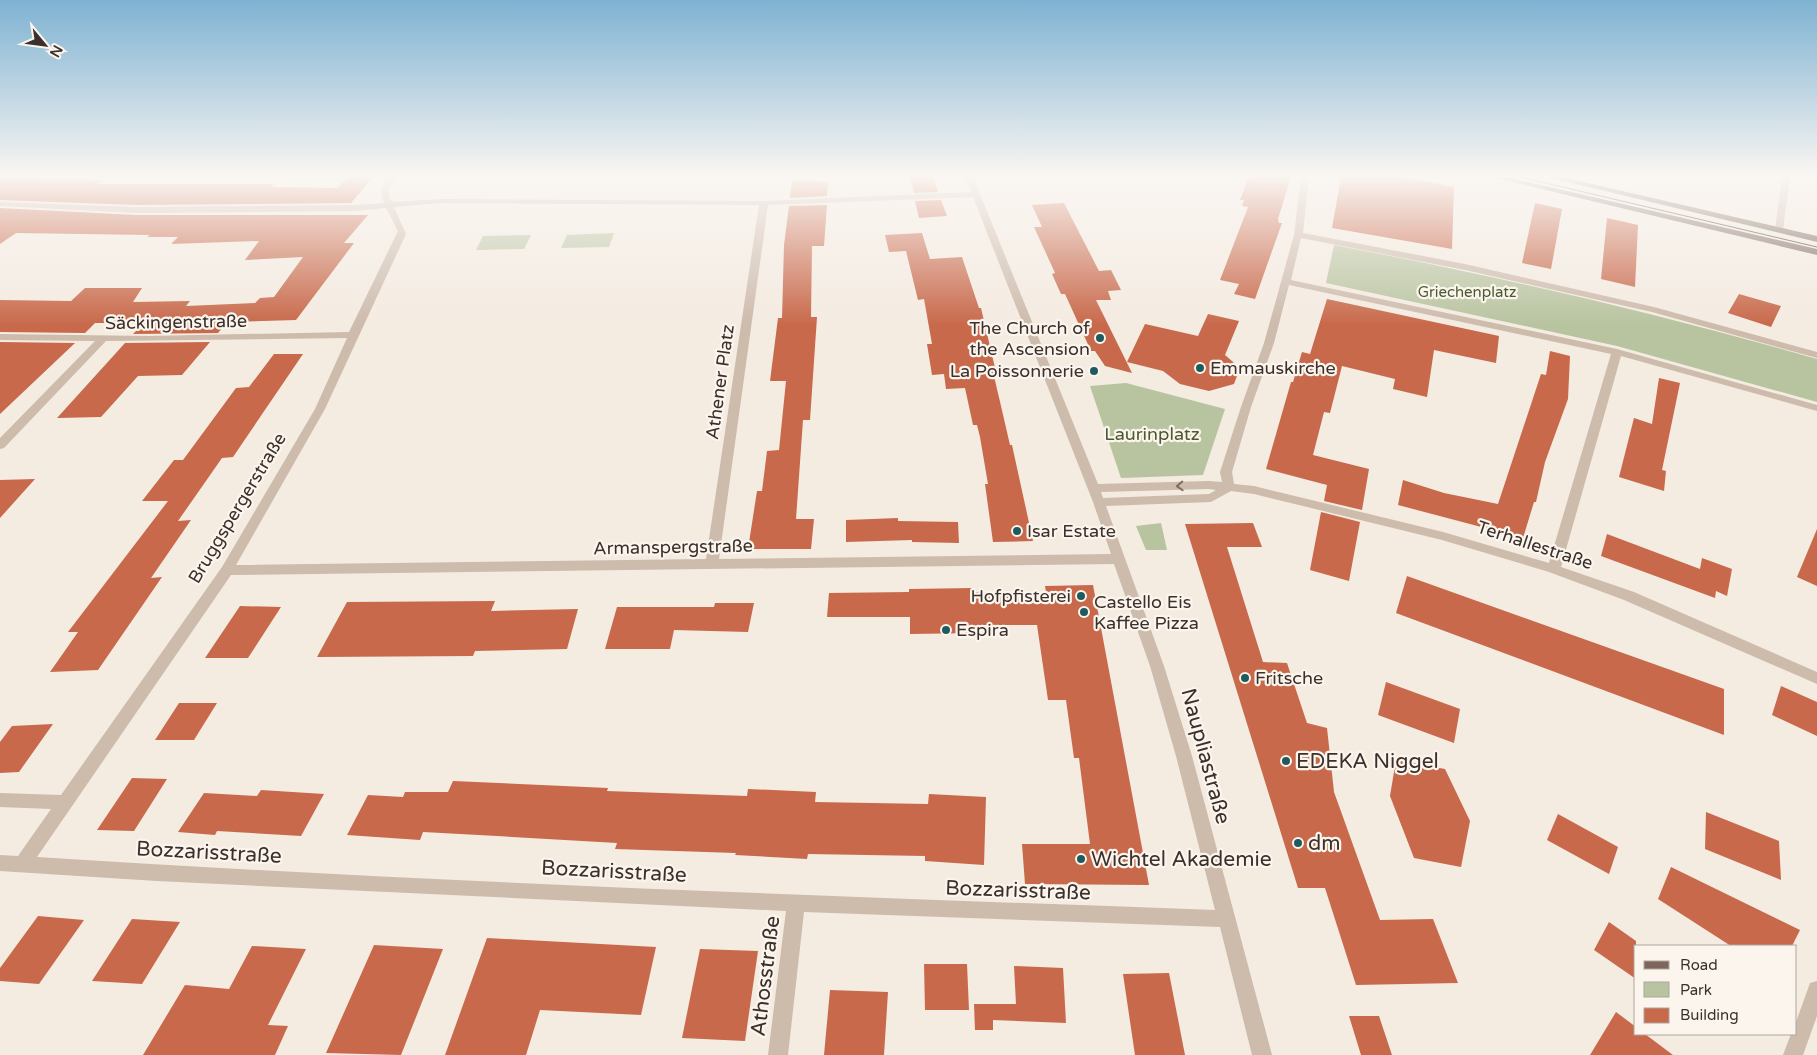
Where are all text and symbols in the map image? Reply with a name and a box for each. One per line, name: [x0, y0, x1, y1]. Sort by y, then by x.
north arrow: [20, 20, 70, 70]
text: N: [46, 42, 66, 60]
park label: Griechenplatz: [1418, 283, 1516, 301]
street label: Säckingenstraße: [105, 310, 247, 334]
place label: The Church of the Ascension: [969, 317, 1090, 360]
street label: Athener Platz: [701, 323, 739, 441]
marker: The Church of the Ascension: [1094, 332, 1106, 344]
place label: Emmauskirche: [1210, 357, 1336, 379]
place label: La Poissonnerie: [950, 360, 1084, 382]
marker: Emmauskirche: [1194, 362, 1206, 374]
marker: La Poissonnerie: [1088, 365, 1100, 377]
park label: Laurinplatz: [1104, 423, 1200, 445]
street label: Bruggspergerstraße: [183, 429, 291, 587]
one-way arrow: [1176, 480, 1184, 491]
street label: Terhallestraße: [1474, 516, 1596, 574]
place label: Isar Estate: [1027, 520, 1116, 542]
marker: Isar Estate: [1011, 525, 1023, 537]
street label: Armanspergstraße: [593, 535, 753, 559]
place label: Hofpfisterei: [970, 585, 1071, 607]
marker: Hofpfisterei: [1075, 590, 1087, 602]
place label: Castello Eis Kaffee Pizza: [1094, 591, 1199, 634]
marker: Castello Eis Kaffee Pizza: [1078, 606, 1090, 618]
place label: Espira: [956, 619, 1009, 641]
marker: Espira: [940, 624, 952, 636]
place label: Fritsche: [1255, 667, 1323, 689]
marker: Fritsche: [1239, 672, 1251, 684]
street label: Naupliastraße: [1175, 686, 1236, 827]
place label: EDEKA Niggel: [1296, 749, 1439, 774]
marker: EDEKA Niggel: [1280, 755, 1292, 767]
place label: dm: [1308, 831, 1341, 856]
street label: Bozzarisstraße: [136, 836, 283, 869]
marker: dm: [1292, 837, 1304, 849]
place label: Wichtel Akademie: [1091, 847, 1272, 872]
marker: Wichtel Akademie: [1075, 853, 1087, 865]
street label: Bozzarisstraße: [541, 855, 688, 888]
street label: Bozzarisstraße: [945, 875, 1091, 906]
street label: Athosstraße: [746, 914, 785, 1038]
legend: [1634, 945, 1797, 1035]
text: Road: [1680, 956, 1718, 974]
text: Park: [1680, 981, 1712, 999]
text: Building: [1680, 1006, 1739, 1024]

